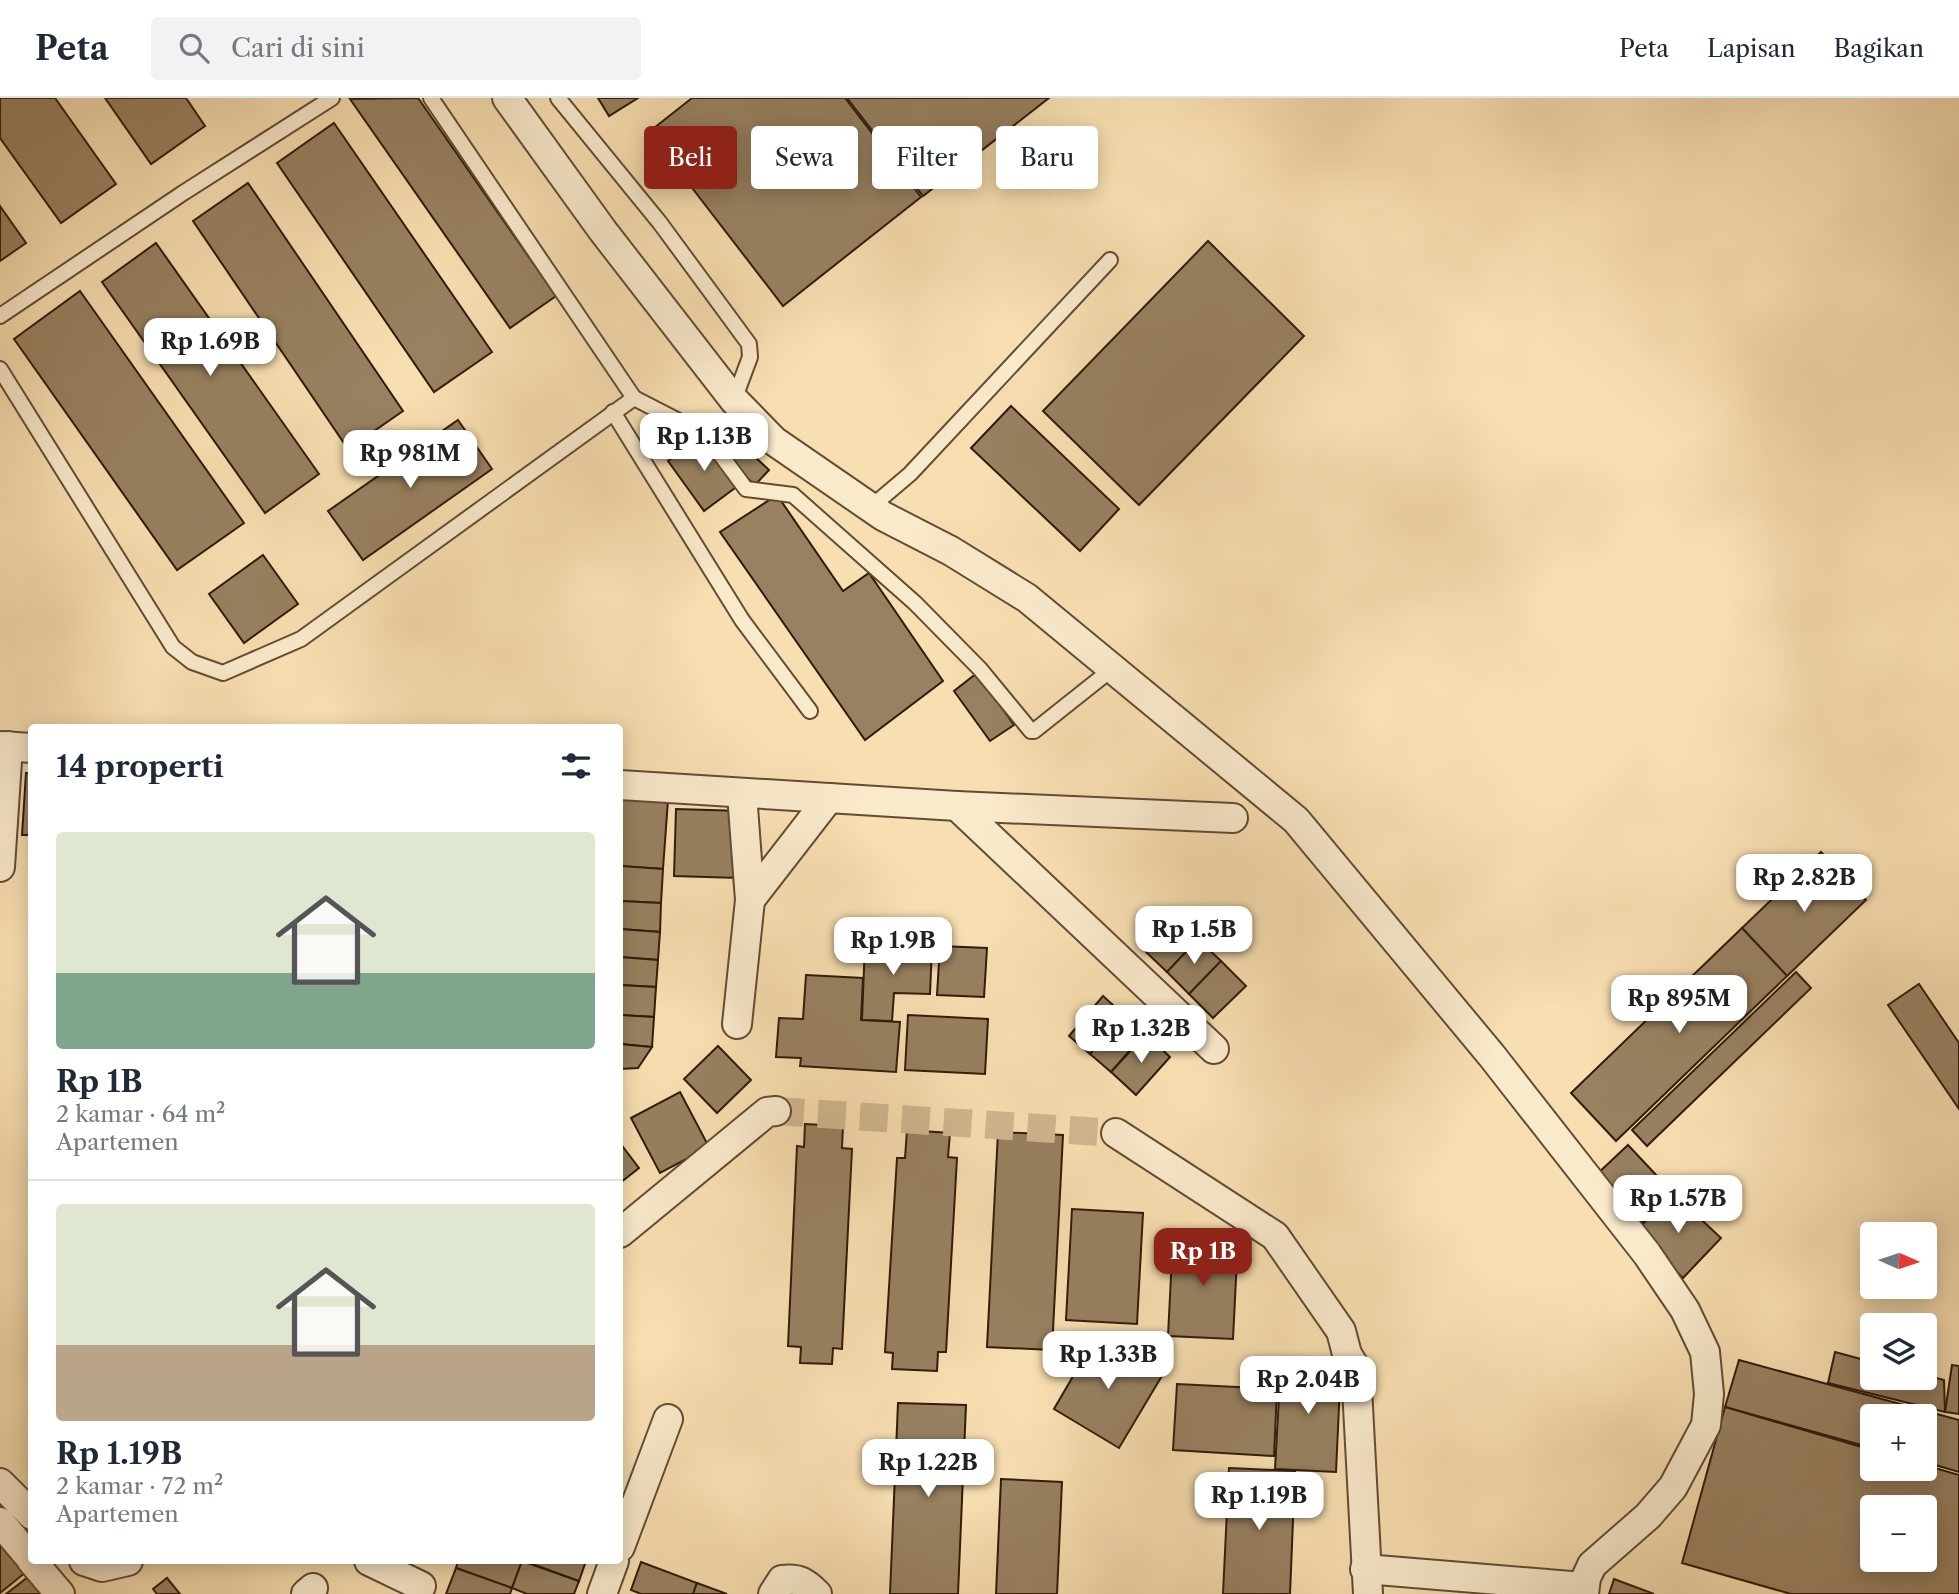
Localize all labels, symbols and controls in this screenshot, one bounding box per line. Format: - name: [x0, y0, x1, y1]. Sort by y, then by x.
- search box: [151, 17, 641, 80]
- text: Peta: [35, 28, 109, 69]
- icon: search: [175, 29, 213, 67]
- text: Cari di sini: [231, 32, 365, 64]
- text: Peta: [1619, 34, 1669, 63]
- text: Lapisan: [1707, 34, 1796, 63]
- text: Bagikan: [1834, 34, 1924, 63]
- chip: Beli: [644, 126, 737, 189]
- chip: Sewa: [751, 126, 858, 189]
- chip: Filter: [872, 126, 982, 189]
- chip: Baru: [996, 126, 1098, 189]
- pin: Rp 1.69B: [138, 318, 282, 378]
- text: Rp 1.69B: [160, 327, 260, 355]
- pin: Rp 1.13B: [632, 414, 776, 473]
- text: Rp 1.13B: [656, 422, 752, 450]
- pin: Rp 981M: [345, 430, 475, 490]
- text: Rp 981M: [359, 439, 461, 467]
- icon: filters: [557, 747, 595, 785]
- text: 14 properti: [56, 748, 224, 785]
- pin: Rp 2.82B: [1732, 854, 1876, 914]
- text: Rp 2.82B: [1752, 863, 1856, 891]
- icon: home: [263, 877, 389, 1003]
- pin: Rp 1.5B: [1129, 906, 1259, 966]
- text: Rp 1.5B: [1151, 915, 1237, 943]
- pin: Rp 1.9B: [828, 918, 958, 977]
- text: Rp 1.9B: [850, 926, 936, 954]
- pin: Rp 895M: [1614, 976, 1744, 1035]
- text: Rp 895M: [1627, 984, 1731, 1012]
- pin: Rp 1.32B: [1069, 1006, 1213, 1065]
- text: Rp 1.32B: [1091, 1014, 1191, 1042]
- text: Rp 1B: [56, 1063, 143, 1100]
- text: 2 kamar · 64 m²: [56, 1100, 226, 1128]
- text: Apartemen: [56, 1128, 179, 1156]
- pin: Rp 1.57B: [1606, 1176, 1750, 1235]
- text: Rp 1.57B: [1629, 1184, 1727, 1212]
- north arrow: [1860, 1222, 1937, 1298]
- map controls: [1860, 1222, 1937, 1572]
- pin: Rp 1B: [1154, 1228, 1252, 1288]
- text: Rp 1B: [1170, 1237, 1236, 1265]
- icon: home: [263, 1249, 389, 1375]
- button: layers: [1860, 1313, 1937, 1390]
- pin: Rp 1.33B: [1036, 1332, 1180, 1391]
- text: Rp 1.33B: [1059, 1340, 1157, 1368]
- pin: Rp 2.04B: [1236, 1356, 1380, 1416]
- text: Rp 2.04B: [1256, 1365, 1360, 1393]
- button: +: [1860, 1404, 1937, 1481]
- text: Rp 1.19B: [56, 1435, 182, 1472]
- pin: Rp 1.22B: [856, 1440, 1000, 1499]
- text: Rp 1.22B: [878, 1448, 978, 1476]
- text: 2 kamar · 72 m²: [56, 1472, 223, 1500]
- pin: Rp 1.19B: [1187, 1472, 1331, 1532]
- text: Rp 1.19B: [1211, 1481, 1307, 1509]
- button: −: [1860, 1495, 1937, 1572]
- text: Apartemen: [56, 1500, 179, 1528]

